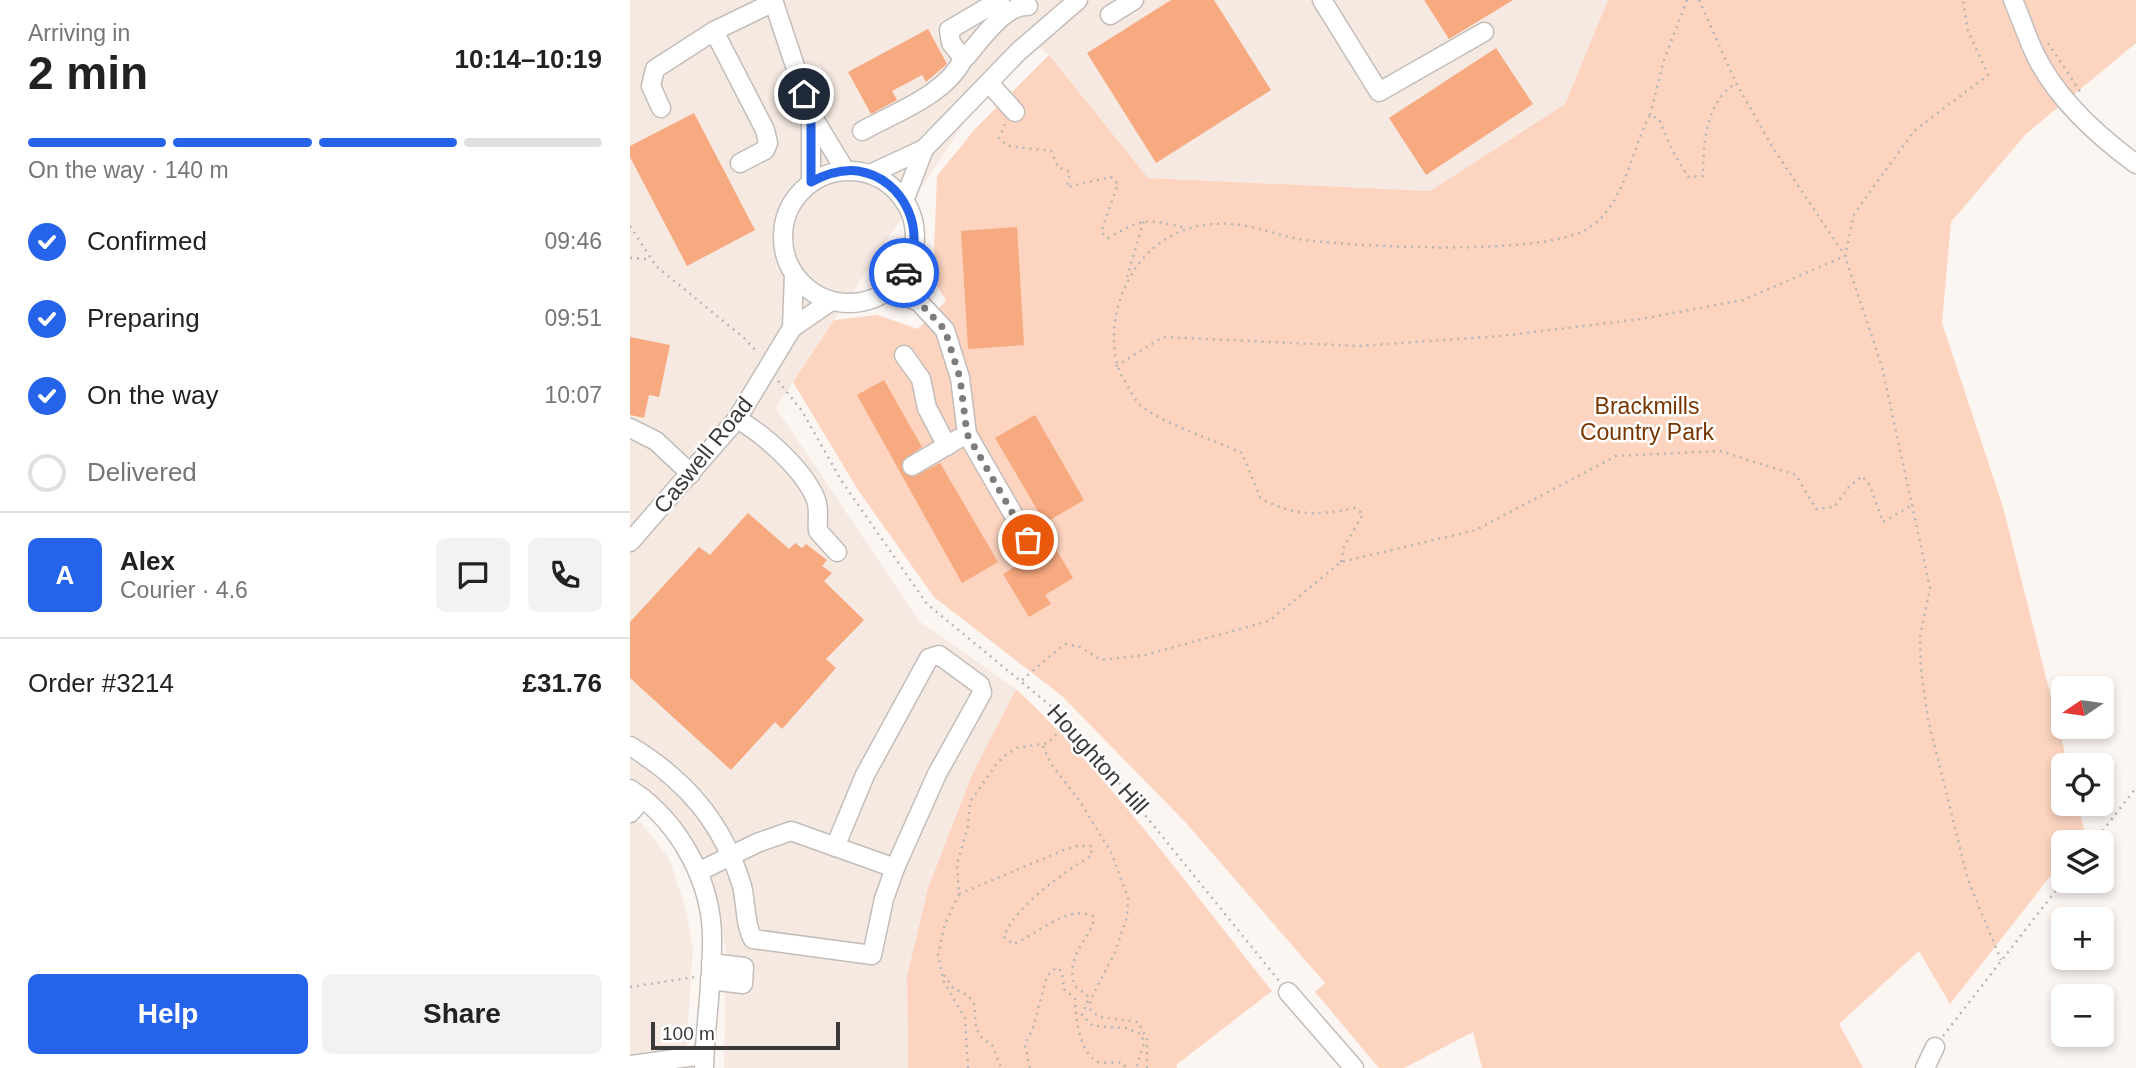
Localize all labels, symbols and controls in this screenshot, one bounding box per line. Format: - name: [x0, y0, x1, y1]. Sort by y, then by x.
- text: Arriving in: [28, 20, 130, 46]
- text: 10:14–10:19: [455, 44, 602, 74]
- text: 2 min: [28, 47, 148, 99]
- pin: [774, 64, 834, 124]
- icon: home: [785, 75, 823, 113]
- text: On the way · 140 m: [28, 157, 229, 183]
- icon: check: [28, 223, 66, 261]
- text: Confirmed: [87, 226, 207, 256]
- text: 09:46: [544, 228, 602, 254]
- courier: [869, 238, 939, 308]
- icon: car: [885, 254, 923, 292]
- icon: check: [28, 300, 66, 338]
- text: Preparing: [87, 303, 200, 333]
- text: 09:51: [544, 305, 602, 331]
- icon: check: [28, 377, 66, 415]
- text: On the way: [87, 380, 219, 410]
- text: 10:07: [544, 382, 602, 408]
- street label: Caswell Road: [648, 392, 758, 518]
- park label: Brackmills Country Park: [1580, 393, 1715, 445]
- text: Delivered: [87, 457, 197, 487]
- pin: [998, 510, 1058, 570]
- icon: bag: [1009, 521, 1047, 559]
- button: chat: [436, 538, 510, 612]
- button: phone: [528, 538, 602, 612]
- text: Alex: [120, 546, 175, 576]
- text: A: [56, 560, 74, 590]
- text: Courier · 4.6: [120, 577, 248, 603]
- text: Order #3214: [28, 668, 174, 698]
- text: £31.76: [522, 668, 602, 698]
- north arrow: [2051, 676, 2114, 738]
- map controls: [2051, 676, 2114, 1047]
- street label: Houghton Hill: [1042, 699, 1154, 819]
- button: locate: [2051, 753, 2114, 816]
- button: layers: [2051, 830, 2114, 893]
- button: +: [2051, 907, 2114, 970]
- button: Help: [28, 974, 308, 1054]
- button: Share: [322, 974, 602, 1054]
- button: −: [2051, 984, 2114, 1047]
- scale bar: [651, 1019, 840, 1051]
- text: 100 m: [662, 1023, 715, 1044]

